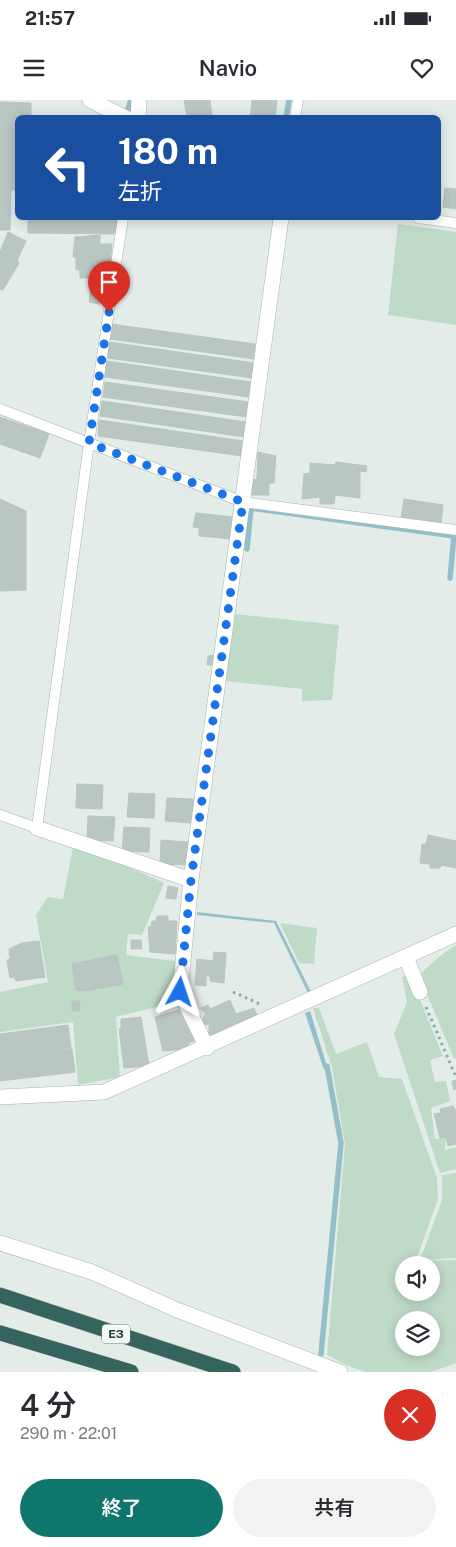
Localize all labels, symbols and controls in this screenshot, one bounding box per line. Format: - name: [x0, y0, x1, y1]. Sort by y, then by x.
- text: 21:57: [25, 7, 75, 29]
- icon: menu: [20, 54, 48, 82]
- icon: heart: [408, 54, 436, 82]
- text: Navio: [199, 55, 257, 81]
- text: 180 m: [118, 131, 218, 172]
- icon: left: [35, 135, 100, 200]
- text: 左折: [118, 178, 162, 204]
- pin: [88, 261, 130, 312]
- icon: arrive: [95, 268, 123, 296]
- position arrow: [153, 965, 205, 1017]
- map controls: [395, 1256, 440, 1356]
- button: sound: [395, 1256, 440, 1301]
- button: layers: [395, 1311, 440, 1356]
- road number: E3: [102, 1324, 130, 1344]
- text: 4 分: [20, 1387, 76, 1423]
- button: close: [384, 1389, 436, 1441]
- text: 290 m · 22:01: [20, 1424, 117, 1443]
- button: 終了: [20, 1479, 223, 1537]
- button: 共有: [233, 1479, 436, 1537]

